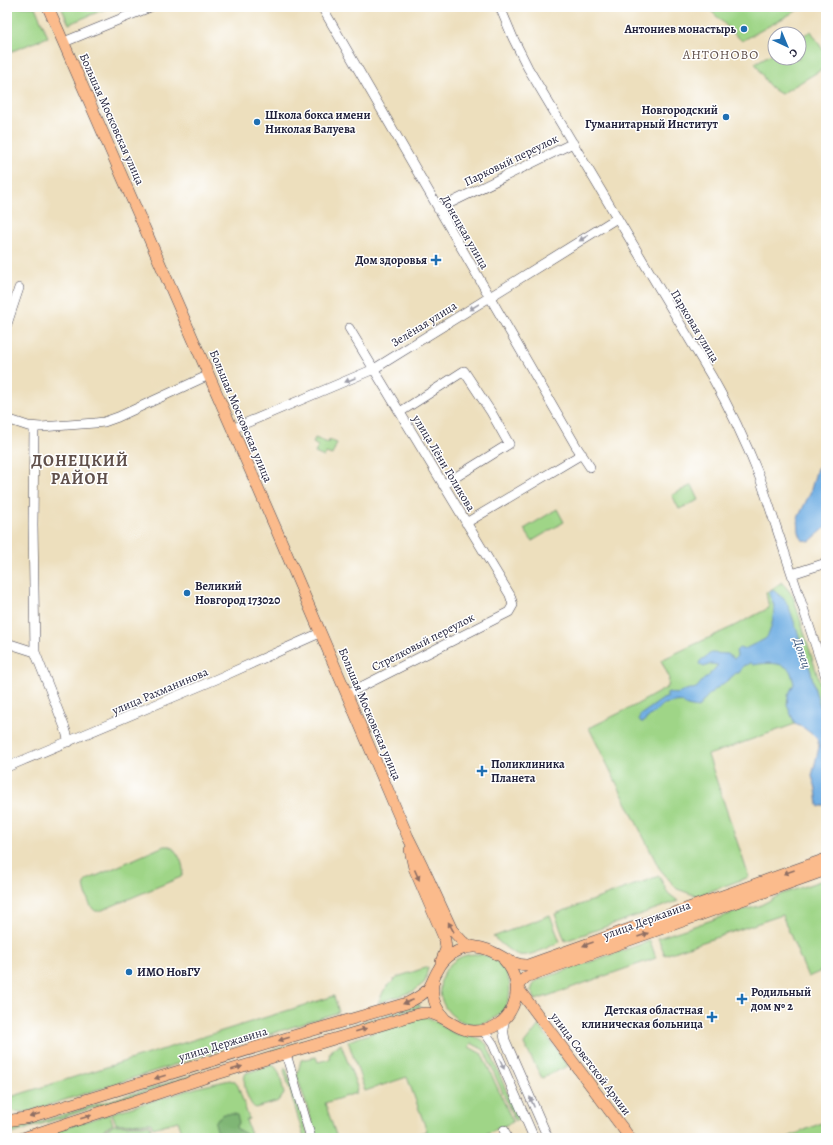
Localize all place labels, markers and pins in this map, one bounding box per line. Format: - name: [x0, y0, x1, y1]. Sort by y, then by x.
- place label: Антониев монастырь: [623, 21, 737, 37]
- marker: Антониев монастырь: [739, 24, 749, 34]
- place label: Новгородский Гуманитарный Институт: [585, 102, 719, 132]
- place label: Школа бокса имени Николая Валуева: [265, 107, 371, 137]
- marker: Новгородский Гуманитарный Институт: [721, 112, 731, 122]
- marker: Школа бокса имени Николая Валуева: [252, 117, 262, 127]
- place label: Дом здоровья: [355, 252, 427, 268]
- marker: Дом здоровья: [430, 254, 442, 266]
- place label: Великий Новгород 173020: [195, 578, 280, 608]
- marker: Великий Новгород 173020: [182, 588, 192, 598]
- place label: Поликлиника Планета: [491, 756, 565, 786]
- marker: Поликлиника Планета: [476, 765, 488, 777]
- place label: ИМО НовГУ: [137, 964, 201, 980]
- marker: ИМО НовГУ: [124, 967, 134, 977]
- place label: Родильный дом № 2: [750, 984, 811, 1014]
- marker: Родильный дом № 2: [736, 993, 748, 1005]
- place label: Детская областная клиническая больница: [581, 1002, 703, 1032]
- marker: Детская областная клиническая больница: [706, 1011, 718, 1023]

